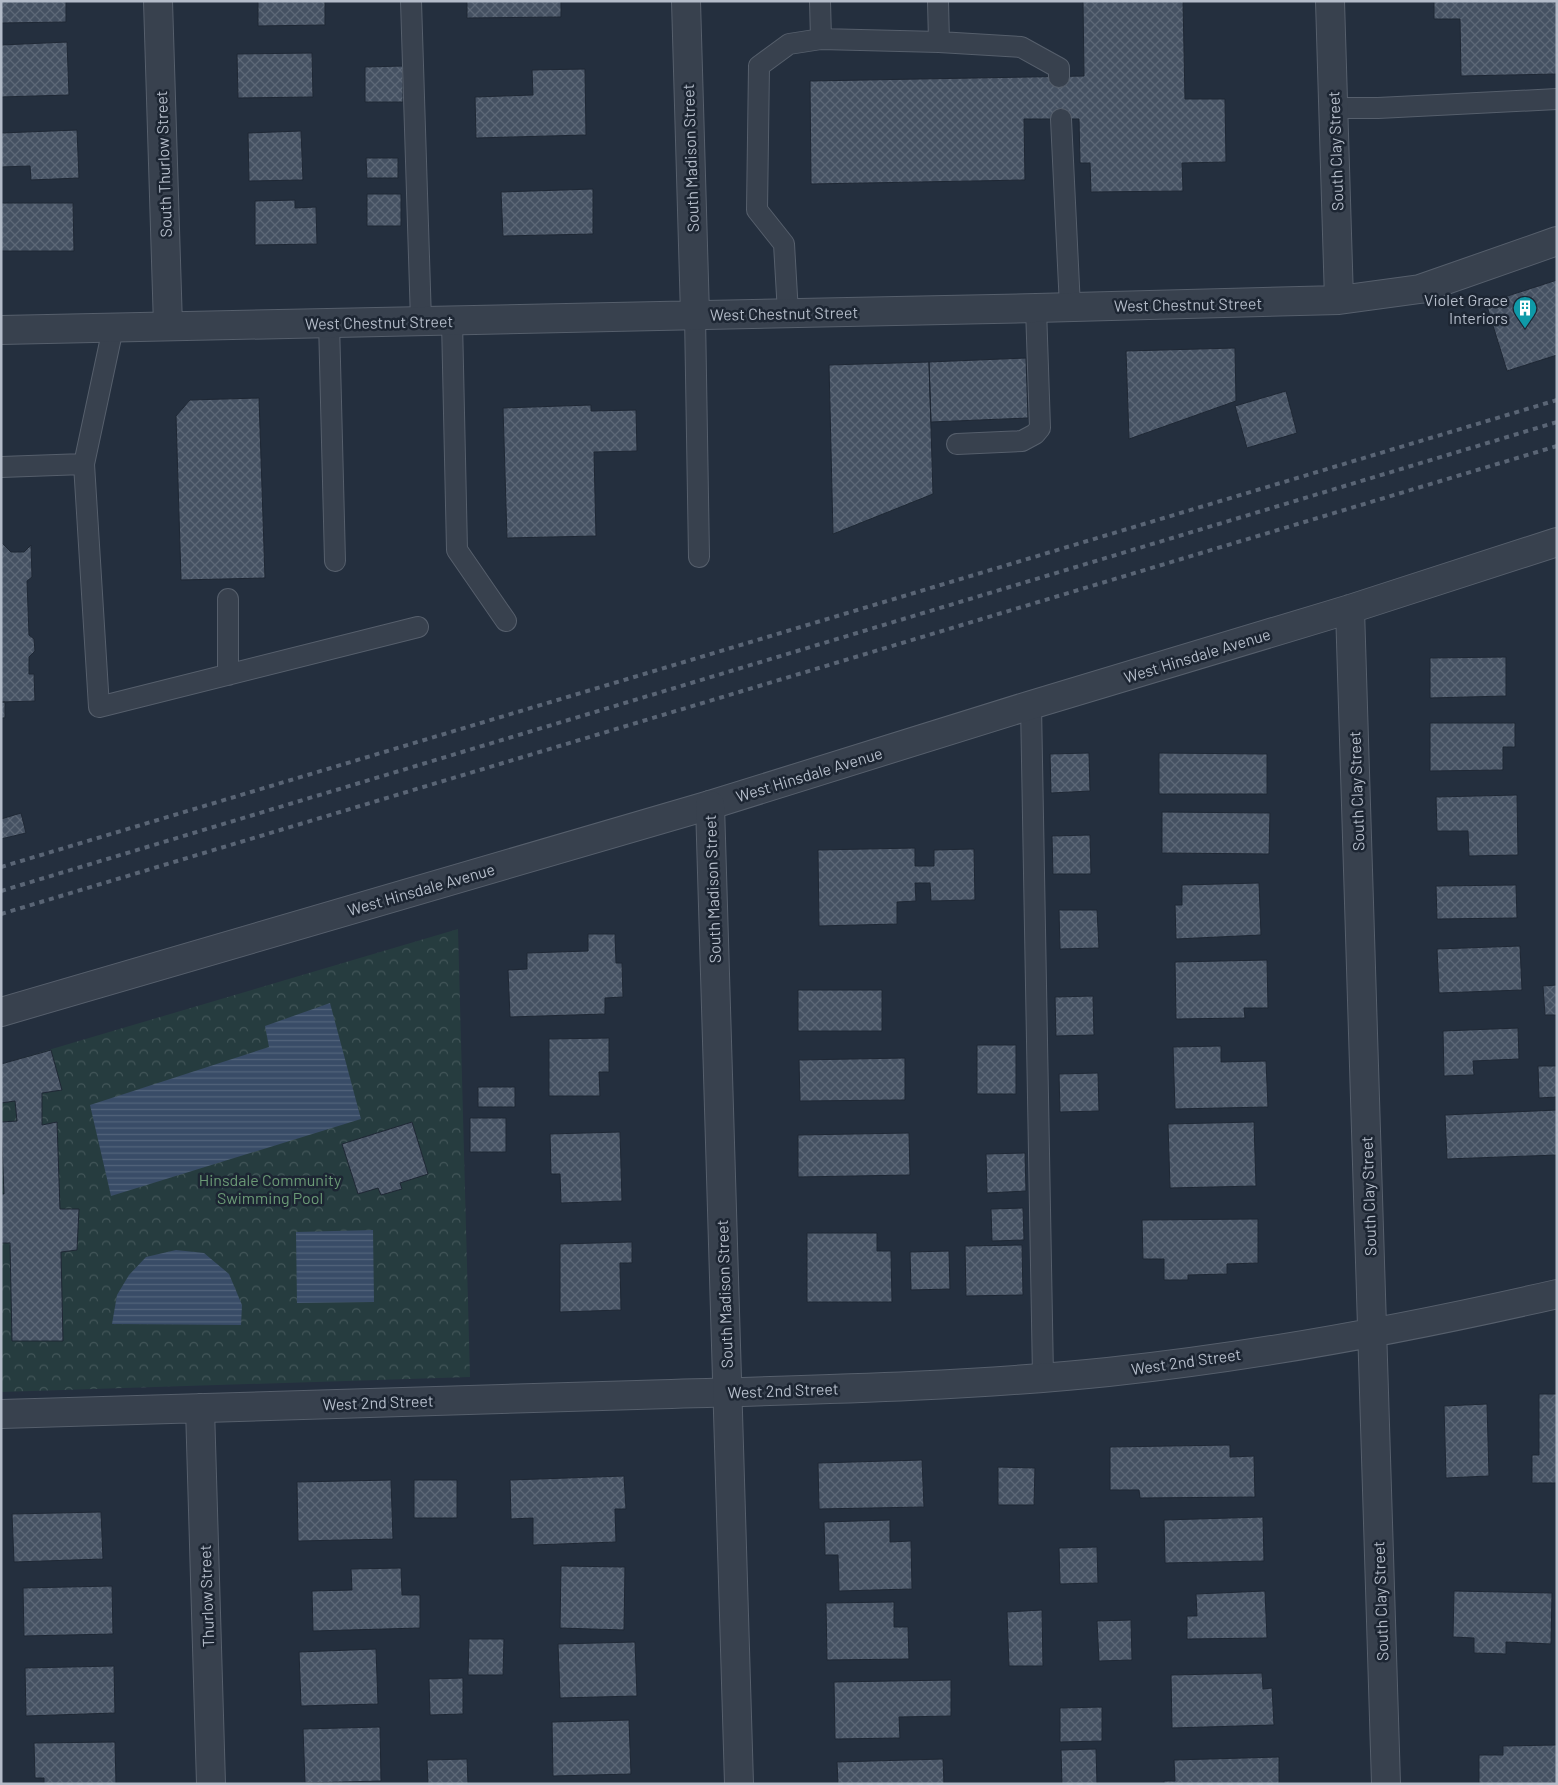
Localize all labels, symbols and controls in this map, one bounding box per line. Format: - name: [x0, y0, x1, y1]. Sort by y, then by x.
- street label: South Madison Street: [678, 83, 702, 233]
- street label: South Thurlow Street: [151, 90, 175, 238]
- street label: South Clay Street: [1323, 91, 1347, 211]
- place label: Violet Grace Interiors: [1424, 290, 1508, 327]
- street label: West Chestnut Street: [1114, 293, 1262, 315]
- building icon: Violet Grace Interiors: [1512, 295, 1538, 329]
- street label: West Chestnut Street: [710, 302, 858, 324]
- street label: West Chestnut Street: [305, 311, 453, 333]
- street label: West Hinsdale Avenue: [1121, 624, 1273, 686]
- street label: South Clay Street: [1344, 731, 1368, 851]
- street label: West Hinsdale Avenue: [733, 743, 885, 805]
- street label: South Madison Street: [700, 814, 724, 964]
- street label: West Hinsdale Avenue: [345, 859, 497, 919]
- street label: South Clay Street: [1356, 1136, 1380, 1256]
- park label: Hinsdale Community Swimming Pool: [199, 1170, 342, 1207]
- street label: South Madison Street: [712, 1219, 736, 1369]
- street label: West 2nd Street: [1130, 1344, 1242, 1378]
- street label: West 2nd Street: [727, 1379, 839, 1401]
- street label: West 2nd Street: [322, 1391, 434, 1413]
- street label: South Clay Street: [1368, 1541, 1392, 1661]
- street label: Thurlow Street: [195, 1544, 217, 1648]

